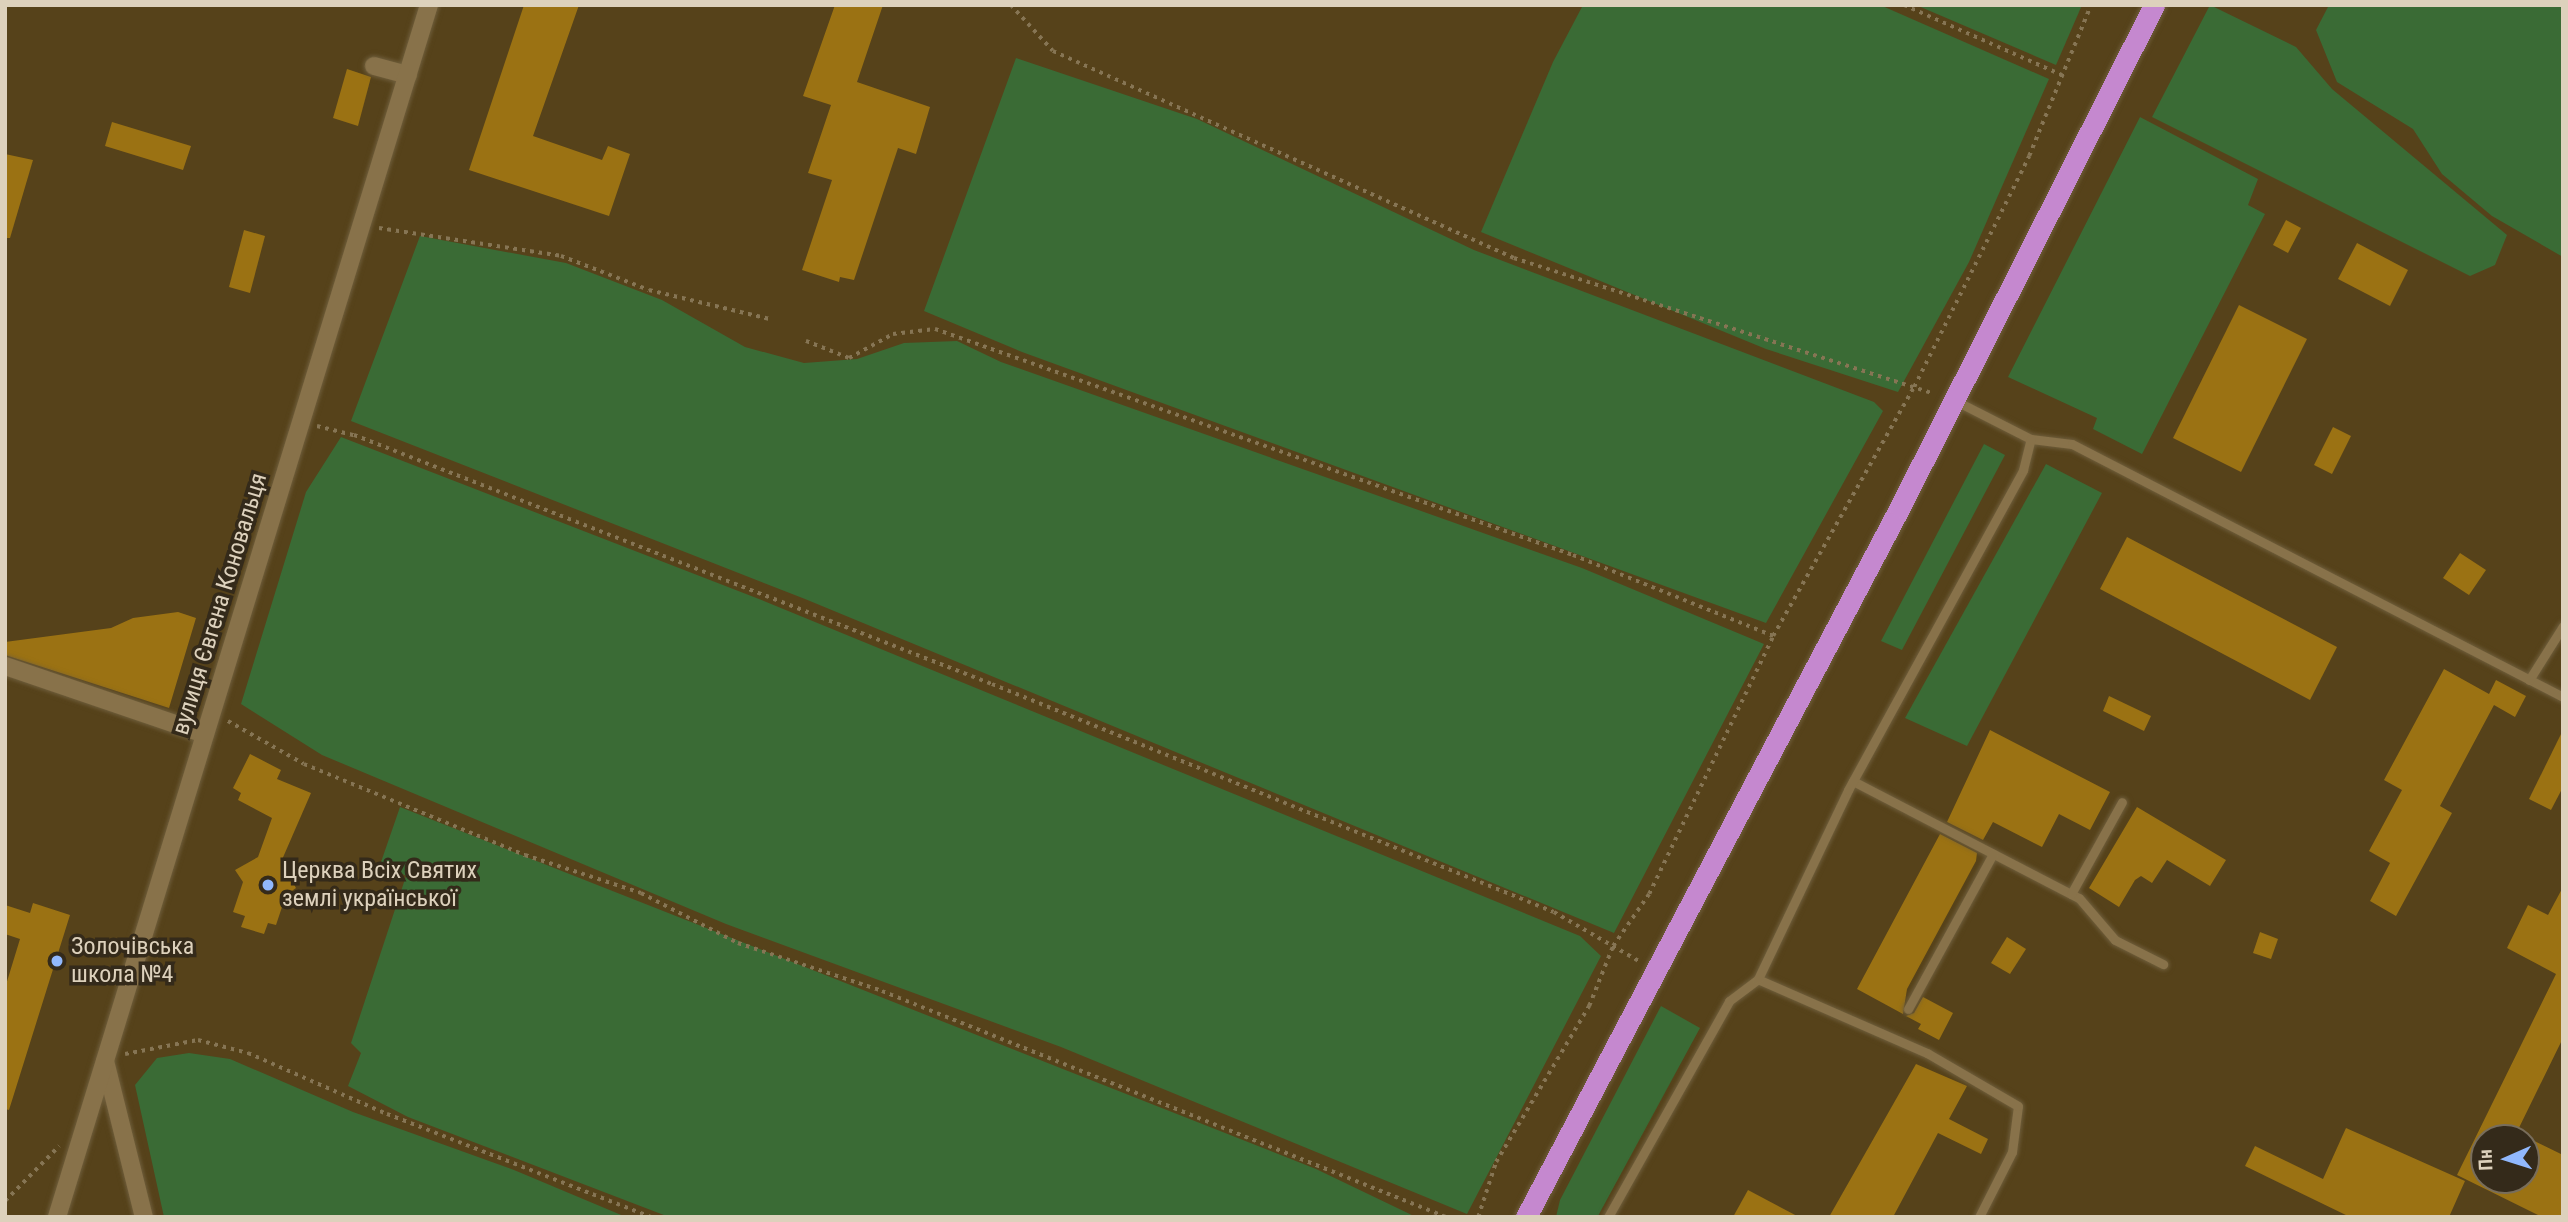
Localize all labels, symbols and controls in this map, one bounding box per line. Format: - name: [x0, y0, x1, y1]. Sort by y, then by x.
- street label: вулиця Євгена Коновальця: [166, 470, 274, 738]
- place label: Церква Всіх Святих землі української: [282, 857, 477, 913]
- marker: Церква Всіх Святих землі української: [260, 877, 276, 893]
- place label: Золочівська школа №4: [71, 933, 194, 989]
- marker: Золочівська школа №4: [49, 953, 65, 969]
- north arrow: [2470, 1124, 2540, 1194]
- text: Пн: [2473, 1149, 2498, 1171]

